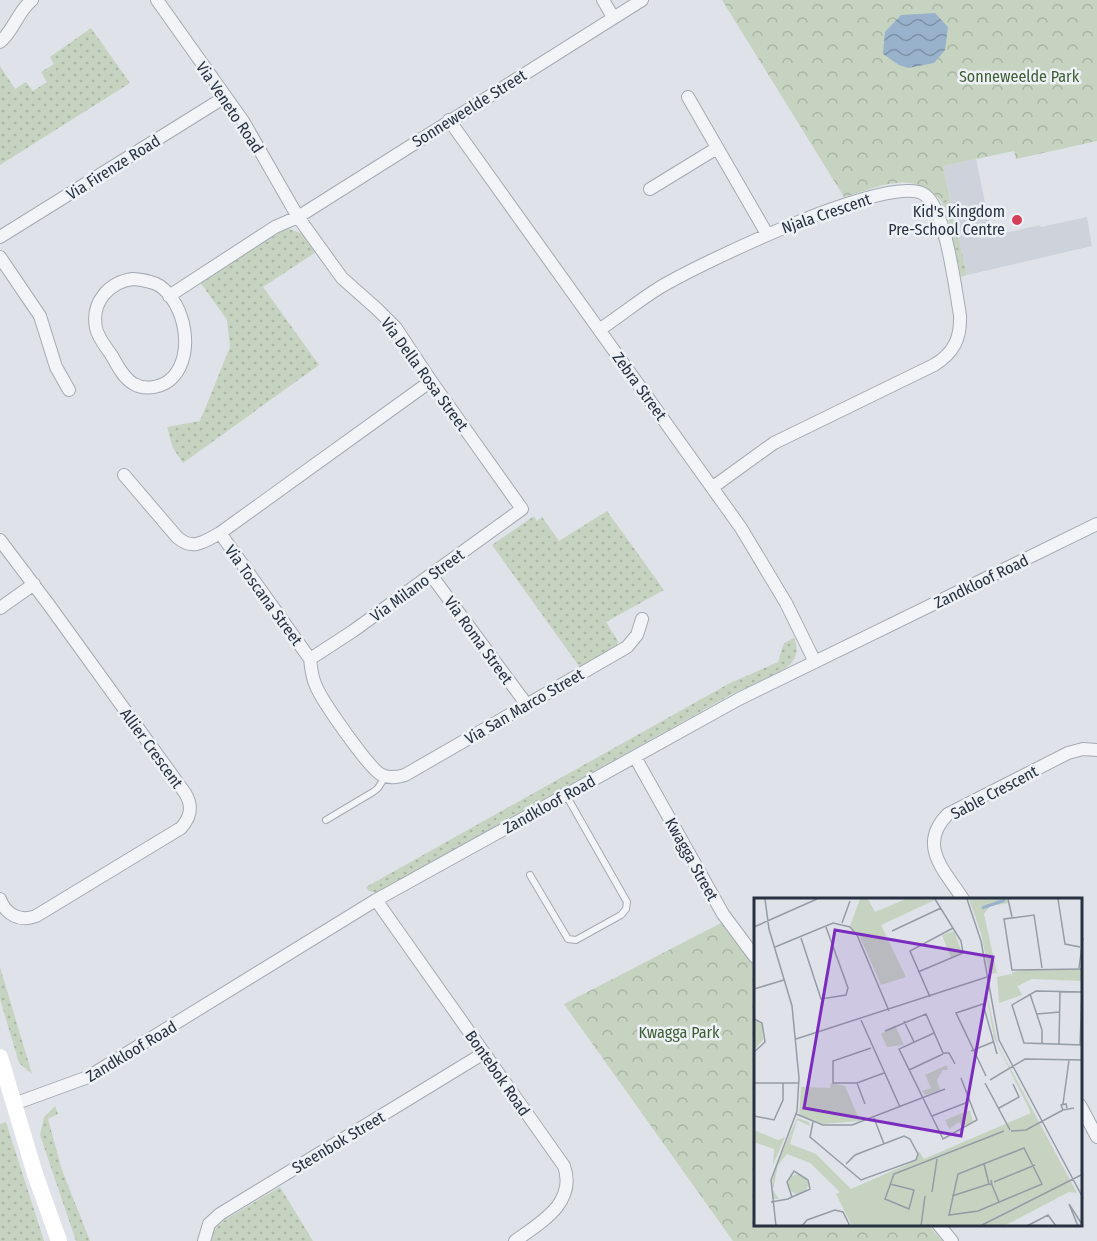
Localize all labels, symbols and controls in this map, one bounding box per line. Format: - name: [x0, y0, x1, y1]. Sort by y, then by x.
- street label: Via Veneto Road: [192, 58, 267, 157]
- street label: Sonneweelde Street: [409, 65, 531, 151]
- park label: Sonneweelde Park: [959, 67, 1080, 86]
- street label: Via Firenze Road: [63, 131, 164, 204]
- street label: Njala Crescent: [779, 189, 874, 238]
- place label: Kid's Kingdom Pre-School Centre: [888, 202, 1005, 239]
- marker: Kid's Kingdom Pre-School Centre: [1010, 213, 1024, 227]
- street label: Via Della Rosa Street: [377, 314, 473, 435]
- street label: Zebra Street: [608, 348, 671, 425]
- street label: Via Toscana Street: [221, 541, 307, 650]
- street label: Via Milano Street: [367, 545, 468, 626]
- street label: Zandkloof Road: [931, 550, 1031, 612]
- street label: Via Roma Street: [440, 593, 517, 689]
- street label: Via San Marco Street: [461, 664, 588, 748]
- street label: Allier Crescent: [116, 705, 187, 793]
- street label: Sable Crescent: [947, 761, 1042, 823]
- street label: Zandkloof Road: [500, 771, 599, 838]
- street label: Kwagga Street: [661, 814, 723, 905]
- inset map: [754, 898, 1082, 1226]
- street label: Zandkloof Road: [82, 1017, 180, 1086]
- park label: Kwagga Park: [638, 1023, 720, 1042]
- street label: Bontebok Road: [461, 1027, 534, 1120]
- street label: Steenbok Street: [289, 1107, 389, 1178]

